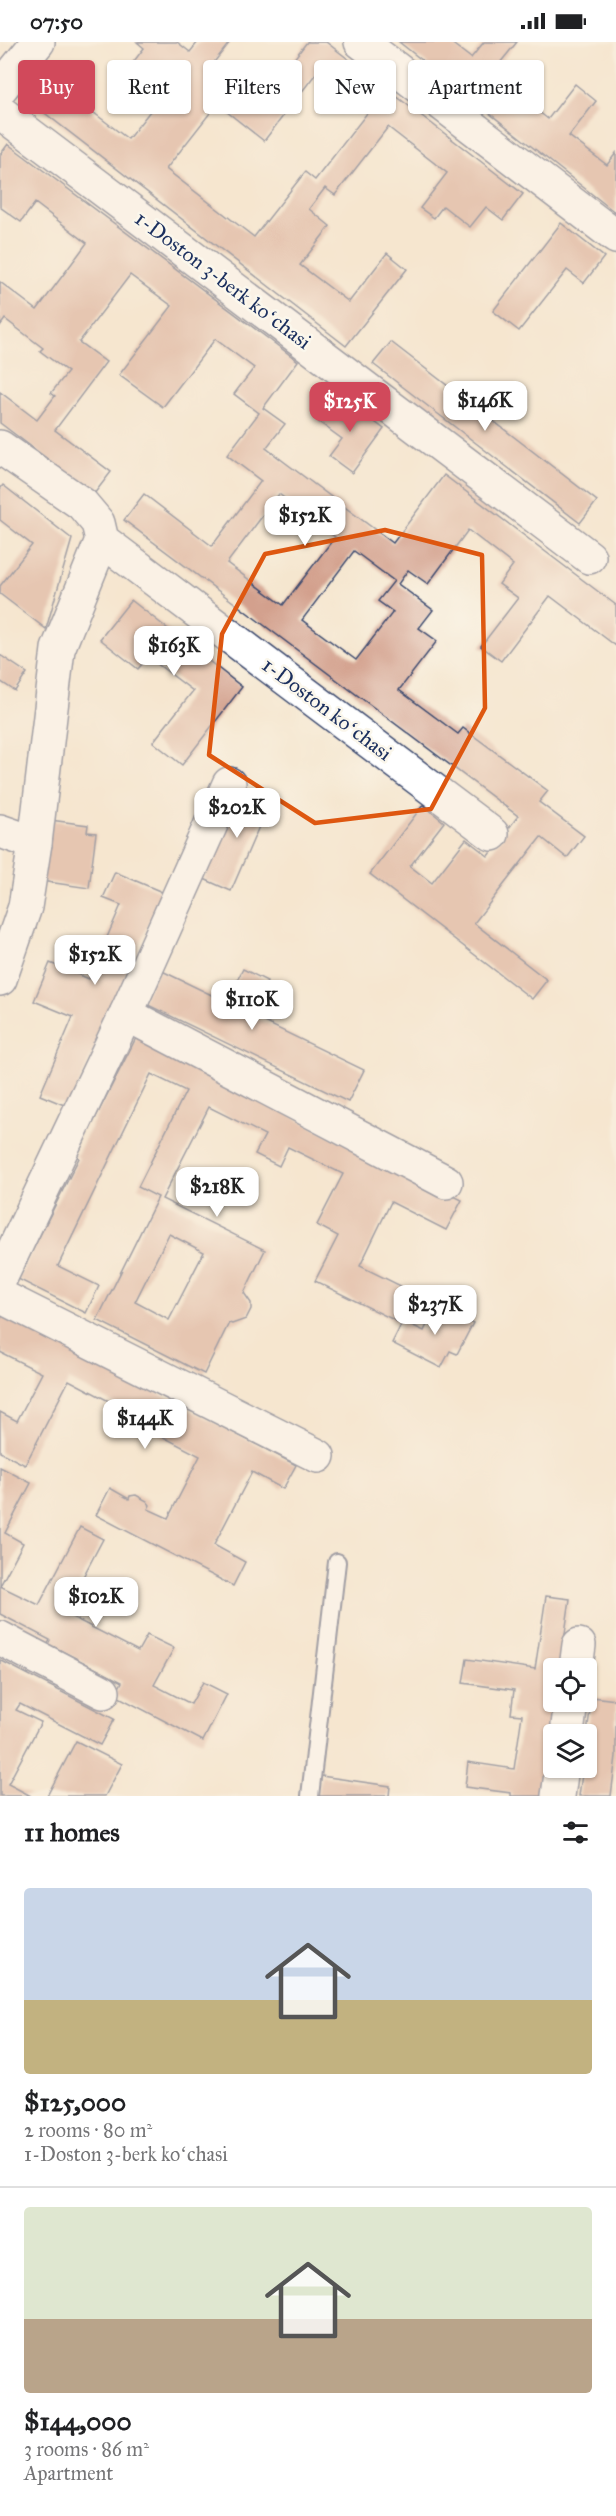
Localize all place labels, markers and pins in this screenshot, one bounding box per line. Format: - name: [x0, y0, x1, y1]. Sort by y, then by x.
- pin: $146K: [443, 381, 527, 432]
- pin: $125K: [308, 382, 392, 433]
- pin: $152K: [263, 496, 347, 547]
- pin: $163K: [132, 626, 216, 677]
- pin: $202K: [195, 788, 279, 839]
- pin: $152K: [53, 935, 137, 986]
- pin: $110K: [210, 980, 294, 1031]
- pin: $218K: [175, 1167, 259, 1218]
- pin: $237K: [393, 1285, 477, 1336]
- pin: $144K: [103, 1399, 187, 1450]
- pin: $102K: [54, 1577, 138, 1628]

